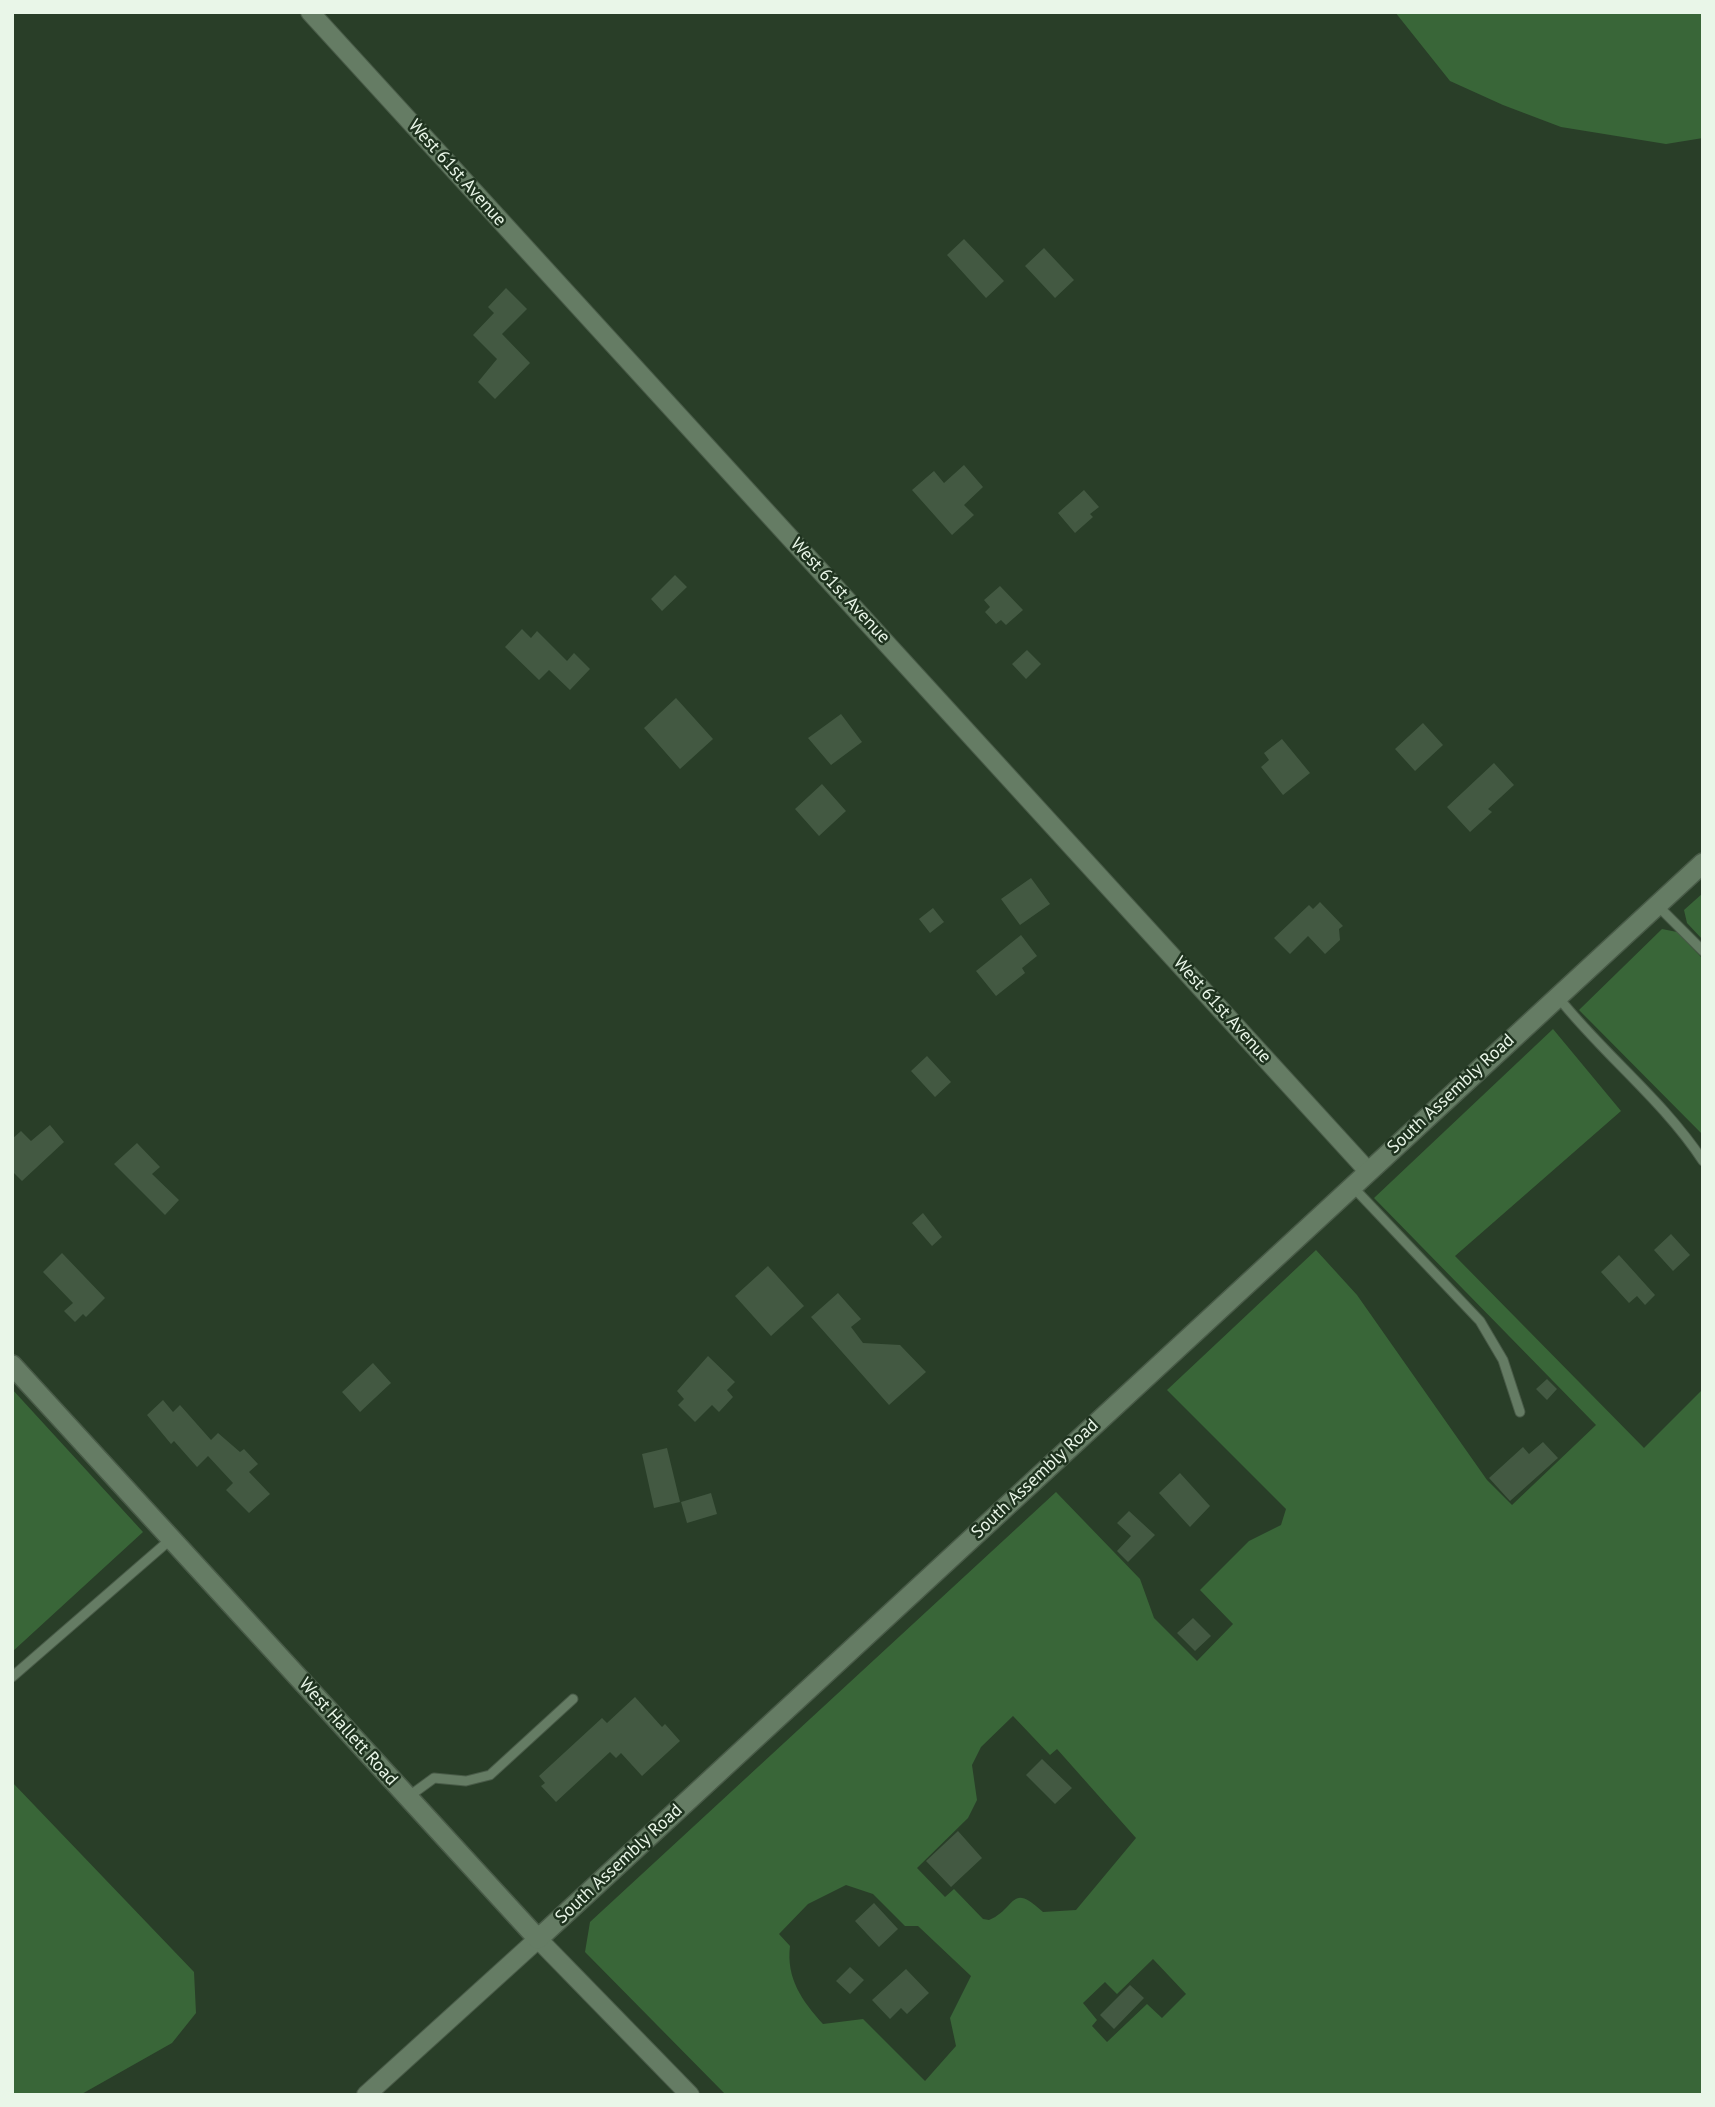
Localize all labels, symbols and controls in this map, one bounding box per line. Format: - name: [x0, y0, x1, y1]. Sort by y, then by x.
- street label: West 61st Avenue: [403, 115, 511, 231]
- street label: West 61st Avenue: [786, 534, 894, 648]
- street label: West 61st Avenue: [1168, 952, 1276, 1068]
- street label: South Assembly Road: [1383, 1030, 1519, 1158]
- street label: South Assembly Road: [967, 1415, 1103, 1543]
- street label: West Hallett Road: [294, 1674, 402, 1790]
- street label: South Assembly Road: [551, 1800, 687, 1928]

